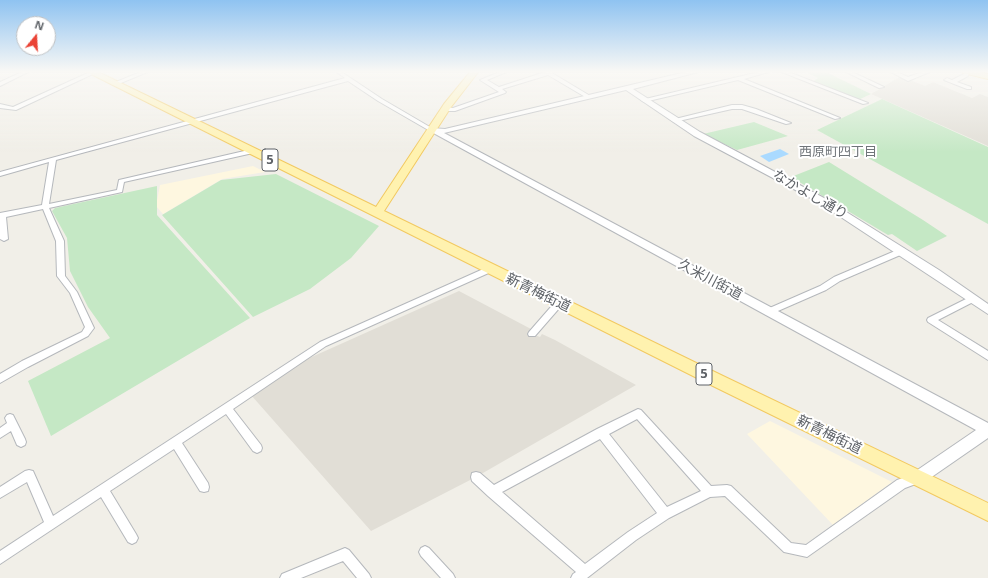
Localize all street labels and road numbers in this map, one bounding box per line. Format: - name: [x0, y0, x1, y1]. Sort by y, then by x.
- road number: 5: [262, 149, 278, 171]
- street label: なかよし通り: [769, 167, 851, 223]
- street label: 久米川街道: [675, 256, 745, 304]
- street label: 新青梅街道: [503, 270, 573, 316]
- road number: 5: [696, 363, 712, 385]
- street label: 新青梅街道: [794, 412, 864, 458]

